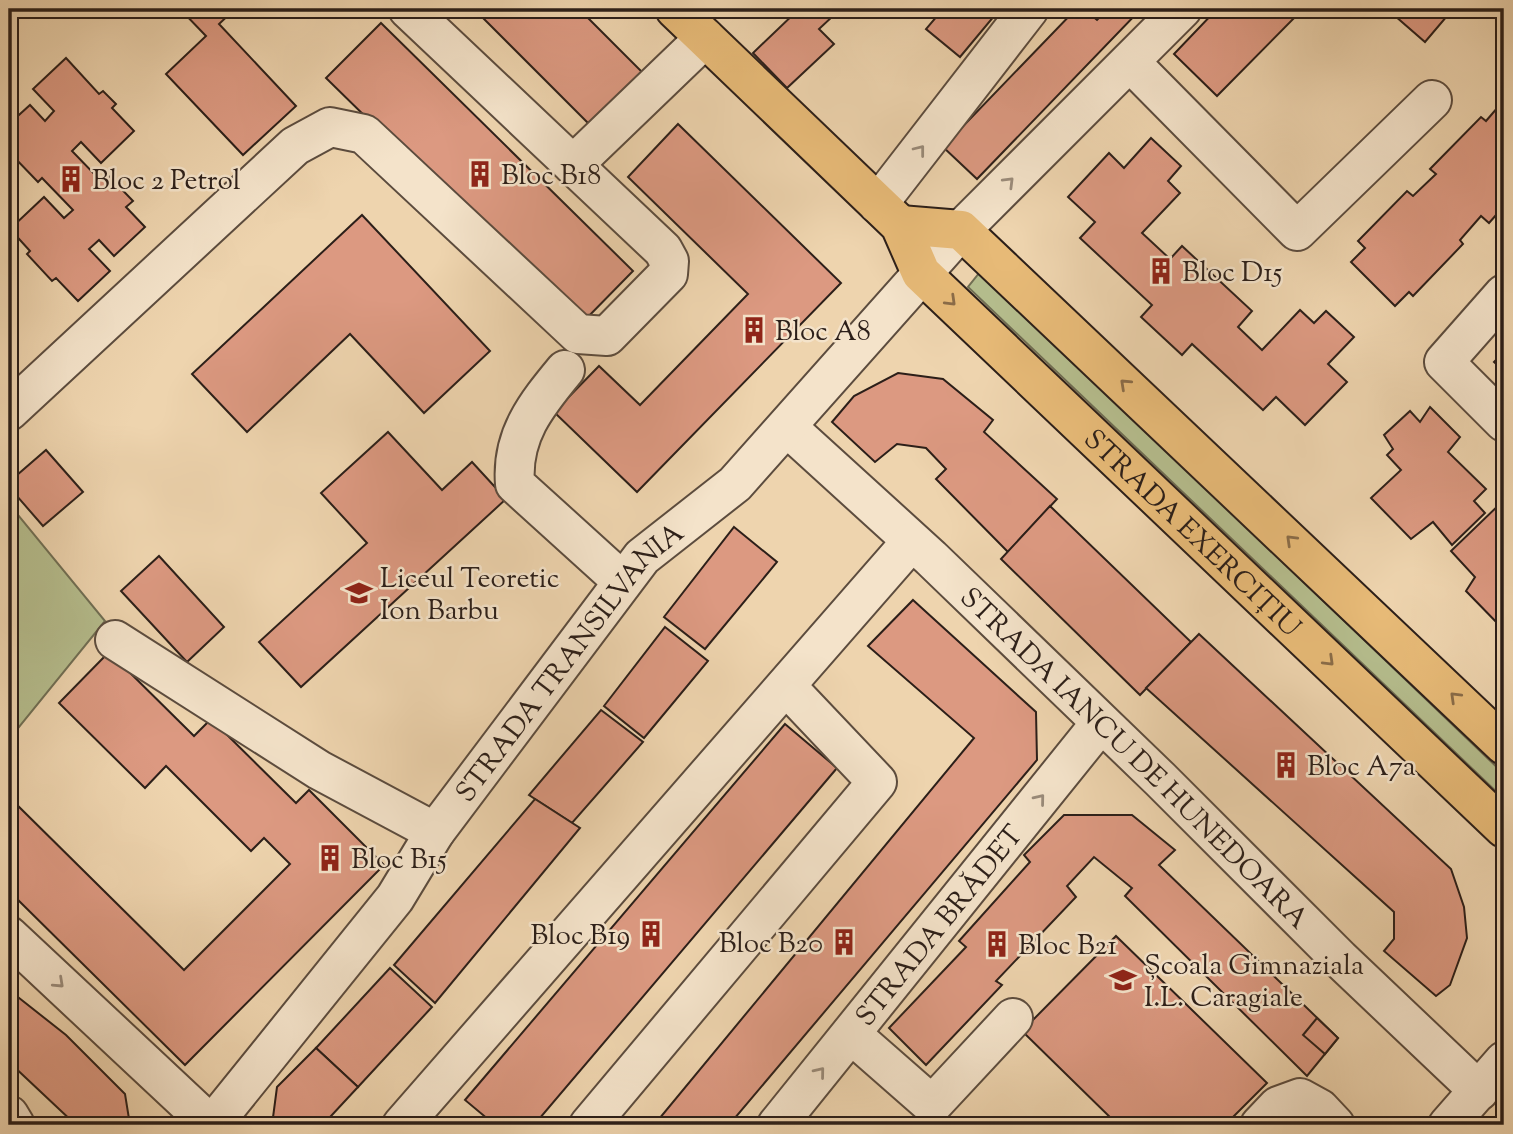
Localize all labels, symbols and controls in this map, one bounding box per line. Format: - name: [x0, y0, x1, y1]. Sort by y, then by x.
- one-way arrow: [911, 145, 924, 158]
- place label: Bloc B18: [501, 157, 601, 197]
- building icon: Bloc B18: [465, 159, 495, 189]
- place label: Bloc 2 Petrol: [92, 162, 241, 202]
- building icon: Bloc 2 Petrol: [56, 164, 86, 194]
- one-way arrow: [1001, 177, 1014, 190]
- place label: Bloc D15: [1182, 254, 1283, 294]
- building icon: Bloc D15: [1146, 256, 1176, 286]
- one-way arrow: [943, 293, 956, 305]
- place label: Bloc A8: [775, 313, 871, 353]
- building icon: Bloc A8: [739, 315, 769, 345]
- one-way arrow: [1120, 380, 1133, 392]
- street label: STRADA EXERCIȚIU: [1074, 421, 1309, 648]
- street label: STRADA TRANSILVANIA: [447, 514, 694, 812]
- one-way arrow: [1286, 536, 1299, 549]
- place label: Liceul Teoretic Ion Barbu: [380, 560, 559, 632]
- school or university icon: Liceul Teoretic Ion Barbu: [344, 578, 374, 608]
- street label: STRADA IANCU DE HUNEDOARA: [950, 579, 1317, 940]
- one-way arrow: [1320, 652, 1333, 665]
- one-way arrow: [1450, 693, 1463, 706]
- place label: Bloc A7a: [1307, 748, 1416, 788]
- building icon: Bloc A7a: [1271, 750, 1301, 780]
- one-way arrow: [1031, 795, 1044, 807]
- street label: STRADA BRĂDET: [847, 817, 1034, 1036]
- place label: Bloc B15: [351, 841, 447, 881]
- building icon: Bloc B15: [315, 843, 345, 873]
- place label: Bloc B19: [531, 917, 630, 957]
- building icon: Bloc B19: [636, 919, 666, 949]
- place label: Bloc B20: [719, 925, 823, 965]
- building icon: Bloc B20: [829, 927, 859, 957]
- place label: Bloc B21: [1018, 927, 1117, 967]
- building icon: Bloc B21: [982, 929, 1012, 959]
- place label: Școala Gimnaziala I.L. Caragiale: [1144, 947, 1364, 1019]
- school or university icon: Școala Gimnaziala I.L. Caragiale: [1108, 965, 1138, 995]
- one-way arrow: [51, 974, 64, 987]
- one-way arrow: [812, 1068, 824, 1081]

